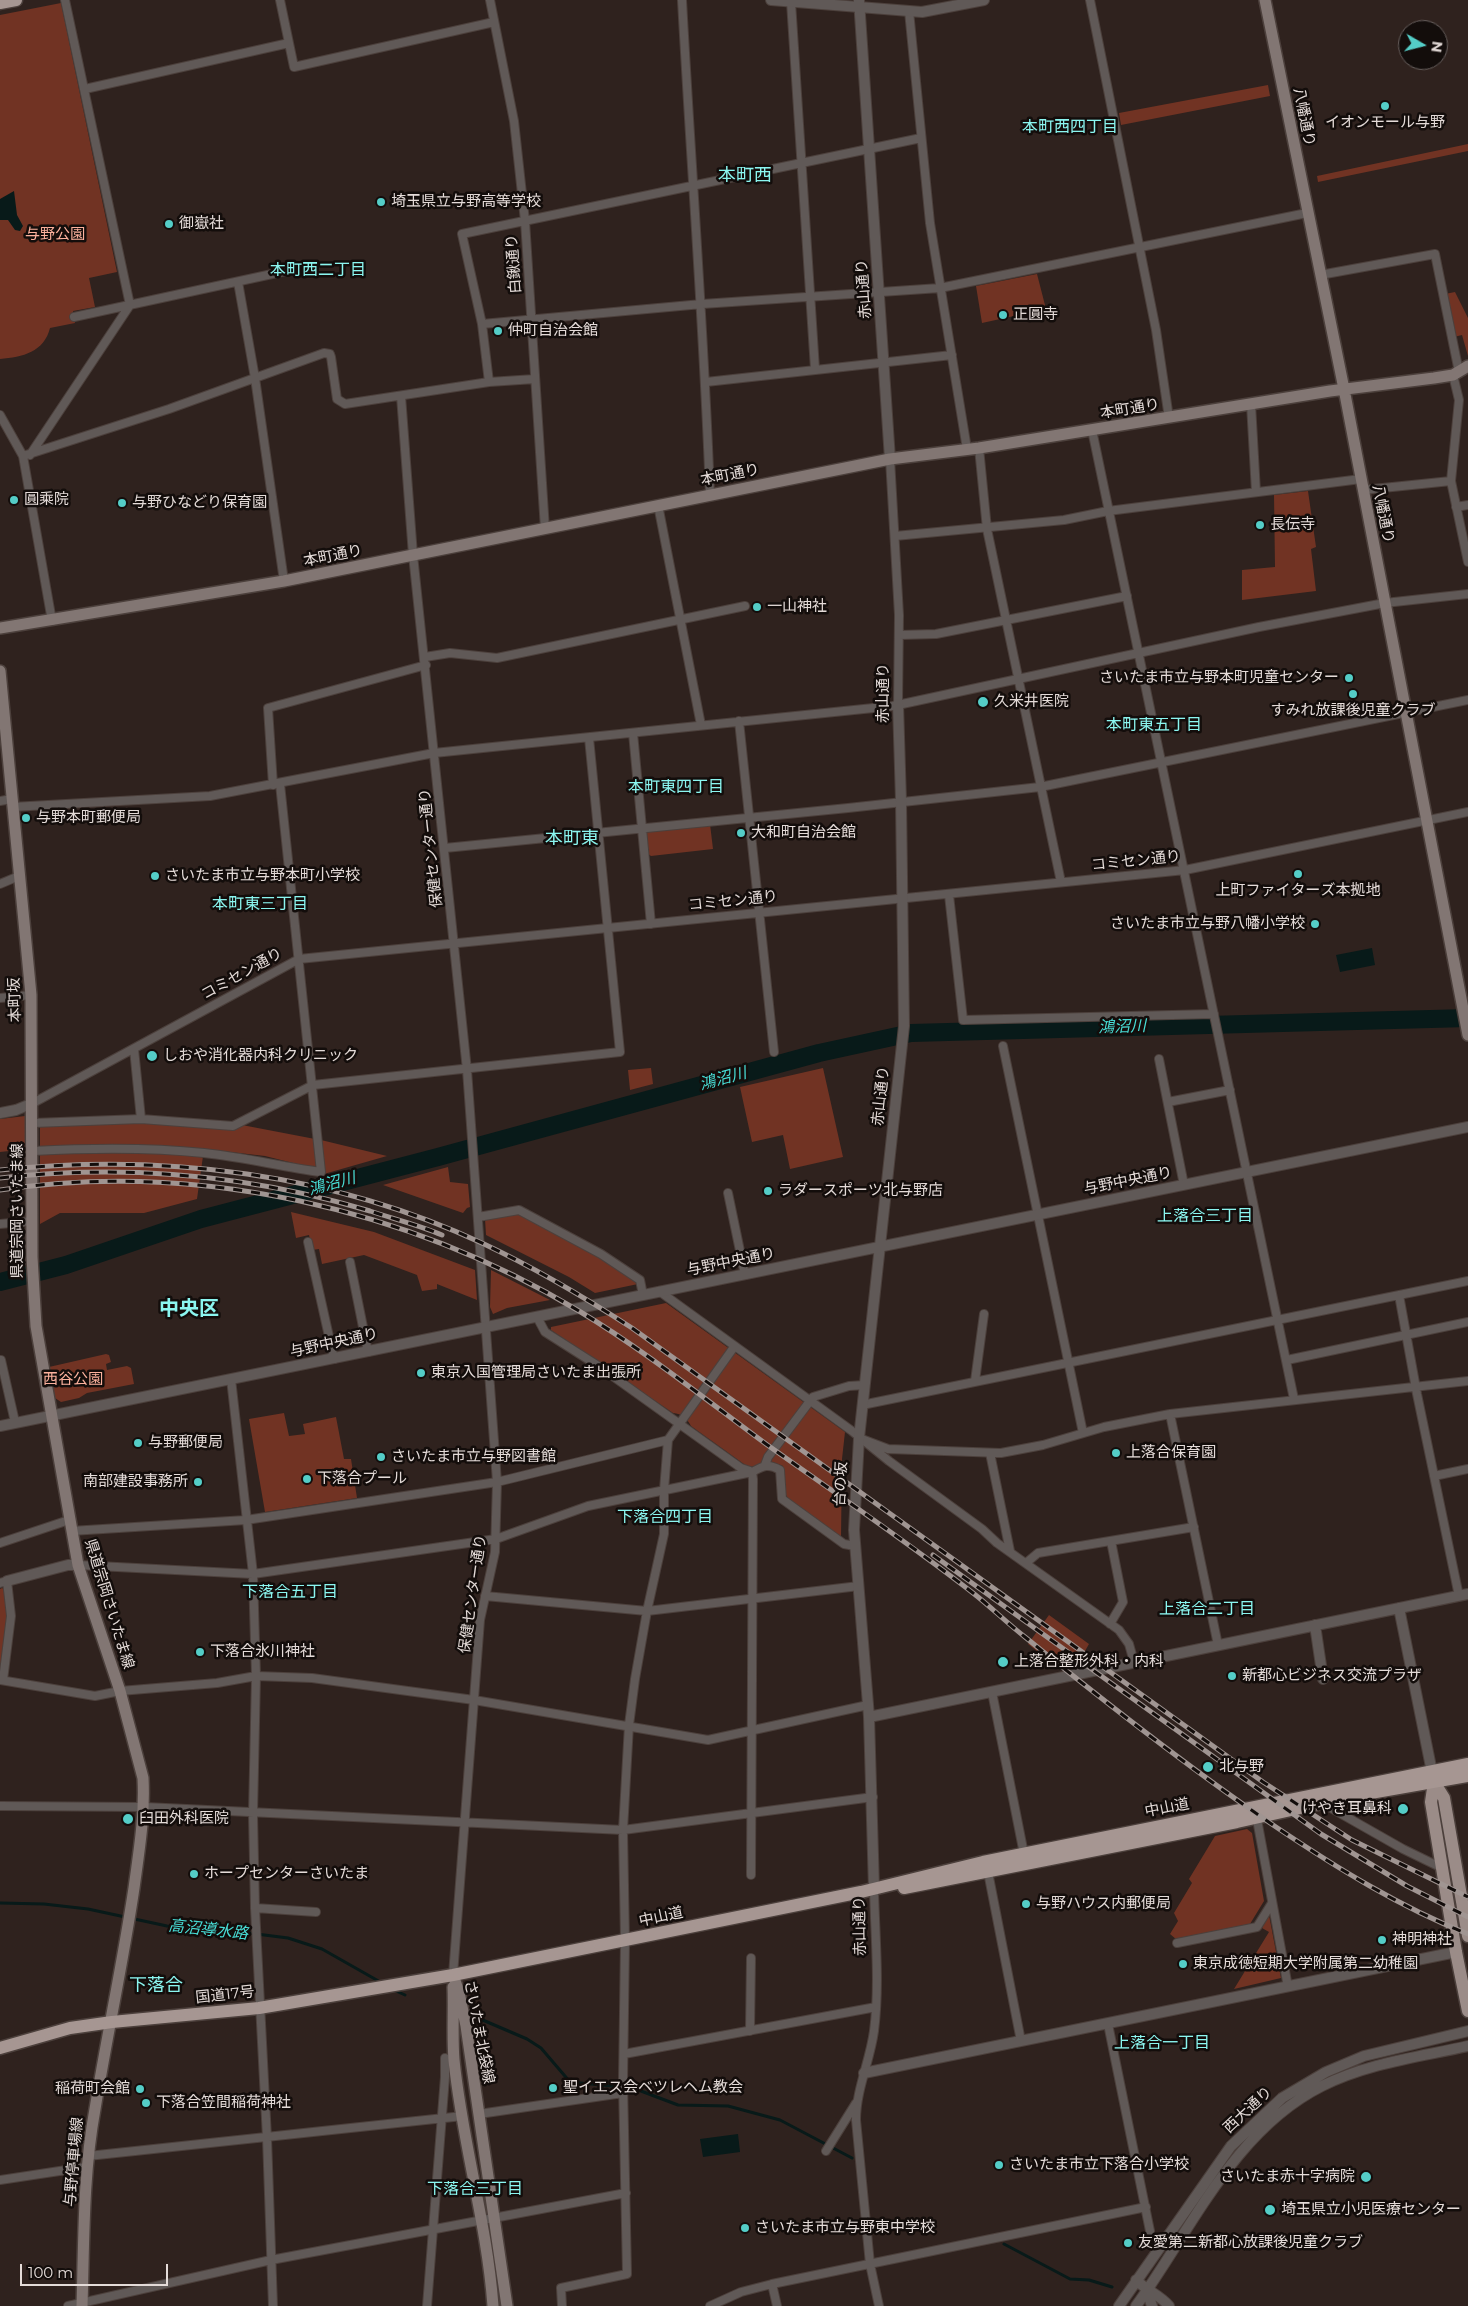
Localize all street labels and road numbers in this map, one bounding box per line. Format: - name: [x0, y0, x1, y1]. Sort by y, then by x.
- street label: 八幡通り: [1289, 86, 1319, 148]
- street label: 白鍬通り: [503, 233, 525, 295]
- street label: 赤山通り: [853, 258, 875, 320]
- street label: 本町通り: [1099, 395, 1161, 423]
- street label: 本町通り: [699, 460, 761, 490]
- street label: 八幡通り: [1368, 483, 1398, 545]
- street label: 本町通り: [302, 541, 364, 571]
- street label: 赤山通り: [875, 663, 893, 723]
- street label: 保健センター通り: [416, 787, 446, 909]
- street label: コミセン通り: [1090, 847, 1182, 875]
- street label: コミセン通り: [687, 887, 779, 915]
- street label: コミセン通り: [198, 944, 286, 1004]
- street label: 本町坂: [5, 977, 25, 1023]
- street label: 赤山通り: [869, 1065, 893, 1127]
- street label: 県道宗岡さいたま線: [9, 1144, 27, 1278]
- street label: 与野中央通り: [1082, 1164, 1174, 1198]
- street label: 与野中央通り: [685, 1245, 777, 1279]
- street label: 与野中央通り: [288, 1325, 380, 1361]
- street label: 台の坂: [831, 1461, 851, 1507]
- street label: 保健センター通り: [456, 1533, 490, 1655]
- street label: 県道宗岡さいたま線: [81, 1537, 137, 1671]
- street label: 中山道: [1143, 1795, 1191, 1821]
- street label: 赤山通り: [850, 1896, 870, 1956]
- street label: 中山道: [637, 1904, 685, 1930]
- street label: さいたま北袋線: [460, 1979, 498, 2085]
- street label: 国道17号: [195, 1983, 255, 2007]
- street label: 西大通り: [1220, 2083, 1276, 2137]
- street label: 与野停車場線: [61, 2116, 87, 2208]

